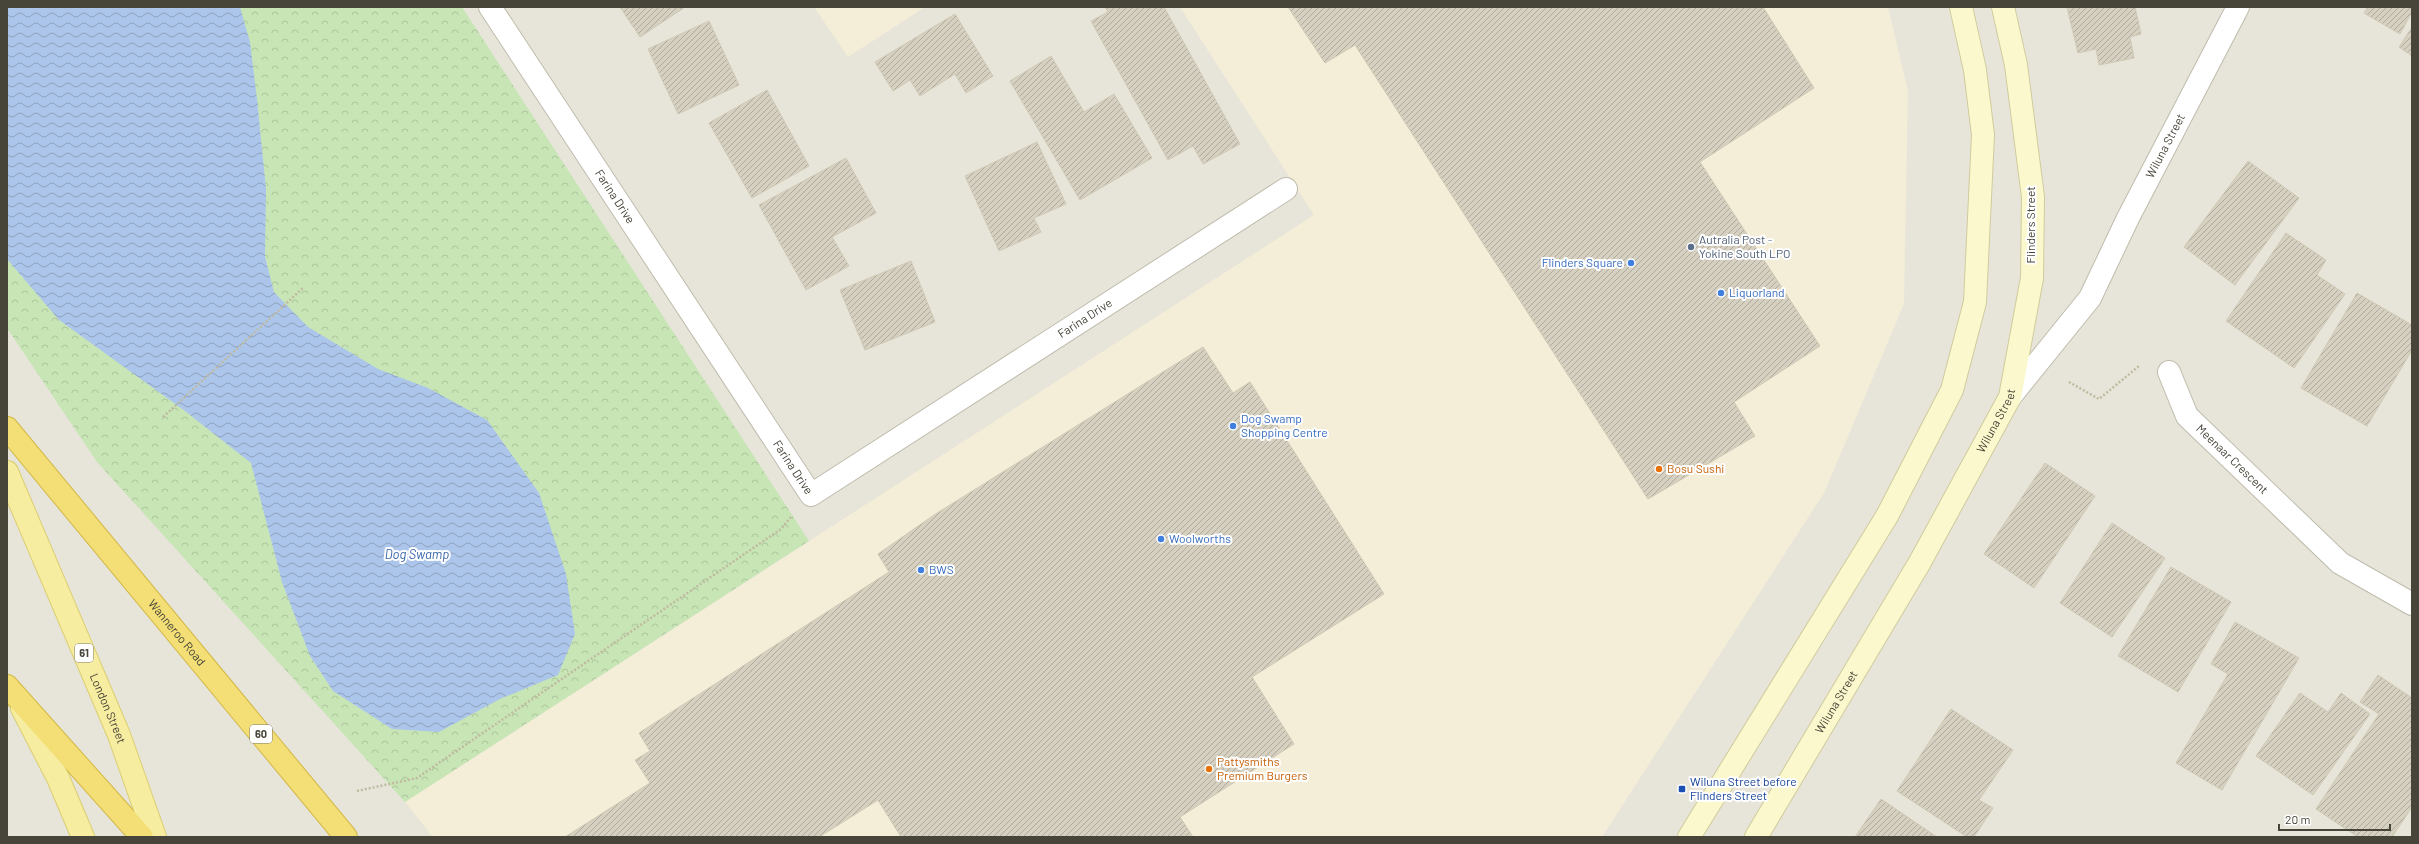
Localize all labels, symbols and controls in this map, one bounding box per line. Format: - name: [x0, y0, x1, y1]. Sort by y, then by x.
- street label: Wiluna Street: [2142, 111, 2187, 180]
- street label: Farina Drive: [593, 166, 638, 226]
- street label: Flinders Street: [2023, 186, 2037, 264]
- place label: Autralia Post - Yokine South LPO: [1699, 232, 1790, 260]
- marker: Autralia Post - Yokine South LPO: [1686, 242, 1696, 252]
- place label: Flinders Square: [1542, 255, 1623, 269]
- marker: Flinders Square: [1626, 258, 1636, 268]
- place label: Liquorland: [1729, 285, 1785, 299]
- marker: Liquorland: [1716, 288, 1726, 298]
- street label: Farina Drive: [1055, 295, 1114, 340]
- street label: Wiluna Street: [1973, 388, 2017, 455]
- place label: Dog Swamp Shopping Centre: [1241, 411, 1328, 439]
- marker: Dog Swamp Shopping Centre: [1228, 421, 1238, 431]
- street label: Meenaar Crescent: [2194, 421, 2272, 496]
- street label: Farina Drive: [771, 437, 816, 496]
- place label: Bosu Sushi: [1667, 461, 1724, 475]
- marker: Bosu Sushi: [1654, 464, 1664, 474]
- place label: Woolworths: [1169, 531, 1231, 545]
- marker: Woolworths: [1156, 534, 1166, 544]
- water label: Dog Swamp: [385, 546, 449, 562]
- place label: BWS: [929, 562, 954, 576]
- marker: BWS: [916, 565, 926, 575]
- street label: Wanneroo Road: [146, 596, 209, 668]
- road number: 61: [75, 644, 93, 662]
- street label: Wiluna Street: [1811, 668, 1860, 736]
- street label: London Street: [88, 671, 129, 745]
- road number: 60: [250, 725, 272, 743]
- place label: Pattysmiths Premium Burgers: [1217, 754, 1308, 782]
- marker: Pattysmiths Premium Burgers: [1204, 764, 1214, 774]
- place label: Wiluna Street before Flinders Street: [1690, 774, 1797, 802]
- marker: Wiluna Street before Flinders Street: [1677, 784, 1687, 794]
- scale bar: [2279, 806, 2390, 832]
- text: 20 m: [2285, 812, 2311, 826]

